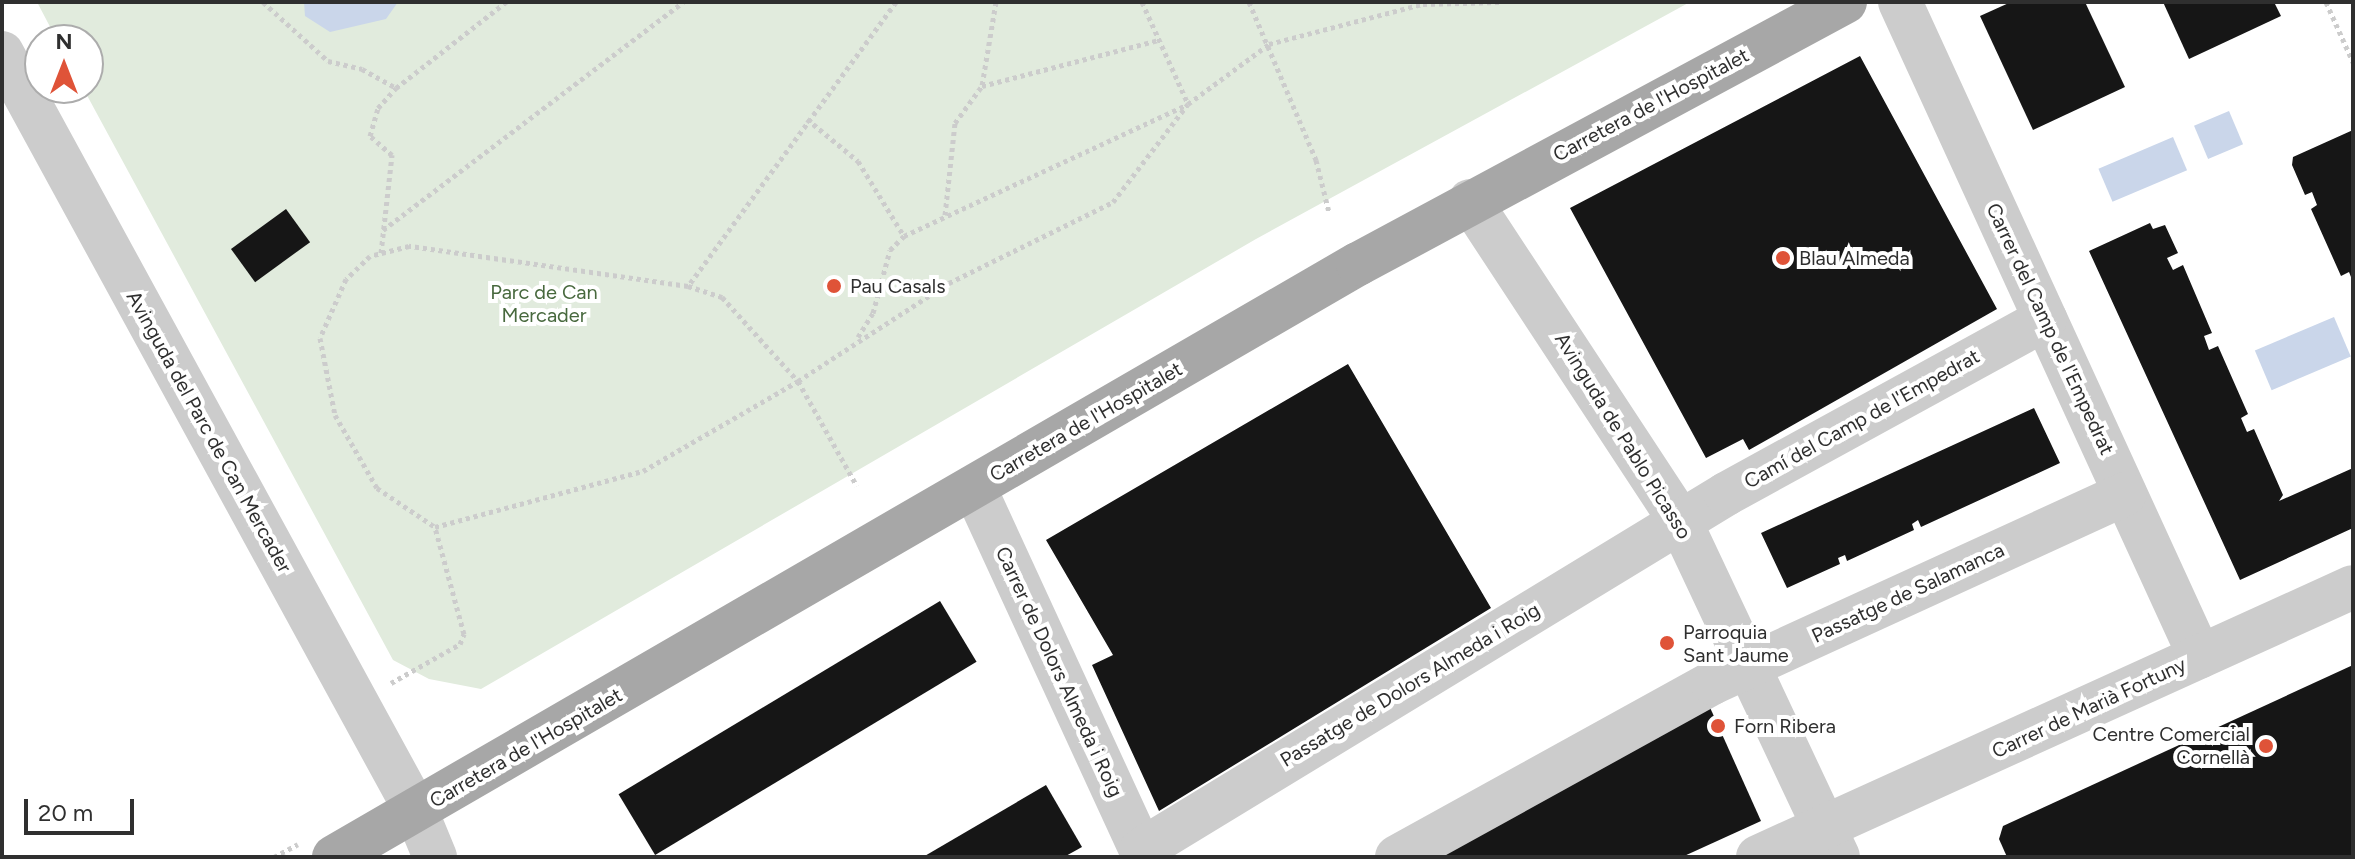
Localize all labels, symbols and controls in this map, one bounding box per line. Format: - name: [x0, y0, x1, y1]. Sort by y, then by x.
- north arrow: [24, 24, 104, 104]
- text: N: [55, 28, 73, 55]
- street label: Carretera de l'Hospitalet: [1549, 43, 1753, 167]
- street label: Carrer del Camp de l'Empedrat: [1981, 199, 2119, 459]
- place label: Blau Almeda: [1799, 246, 1910, 270]
- marker: Blau Almeda: [1774, 249, 1792, 267]
- place label: Pau Casals: [850, 274, 946, 298]
- marker: Pau Casals: [825, 277, 843, 295]
- park label: Parc de Can Mercader: [490, 280, 598, 327]
- street label: Avinguda del Parc de Can Mercader: [121, 287, 297, 577]
- street label: Avinguda de Pablo Picasso: [1550, 328, 1696, 544]
- street label: Camí del Camp de l'Empedrat: [1740, 344, 1984, 494]
- street label: Carretera de l'Hospitalet: [985, 357, 1187, 487]
- street label: Passatge de Salamanca: [1808, 538, 2008, 648]
- street label: Carrer de Dolors Almeda i Roig: [990, 543, 1128, 801]
- street label: Passatge de Dolors Almeda i Roig: [1276, 598, 1544, 772]
- place label: Parroquia Sant Jaume: [1683, 620, 1789, 667]
- marker: Parroquia Sant Jaume: [1658, 634, 1676, 652]
- street label: Carrer de Marià Fortuny: [1988, 652, 2190, 764]
- street label: Carretera de l'Hospitalet: [425, 683, 627, 813]
- place label: Forn Ribera: [1734, 714, 1836, 738]
- marker: Forn Ribera: [1709, 717, 1727, 735]
- place label: Centre Comercial Cornellà: [2093, 722, 2250, 769]
- marker: Centre Comercial Cornellà: [2257, 737, 2275, 755]
- scale bar: [28, 783, 138, 833]
- text: 20 m: [38, 798, 93, 827]

